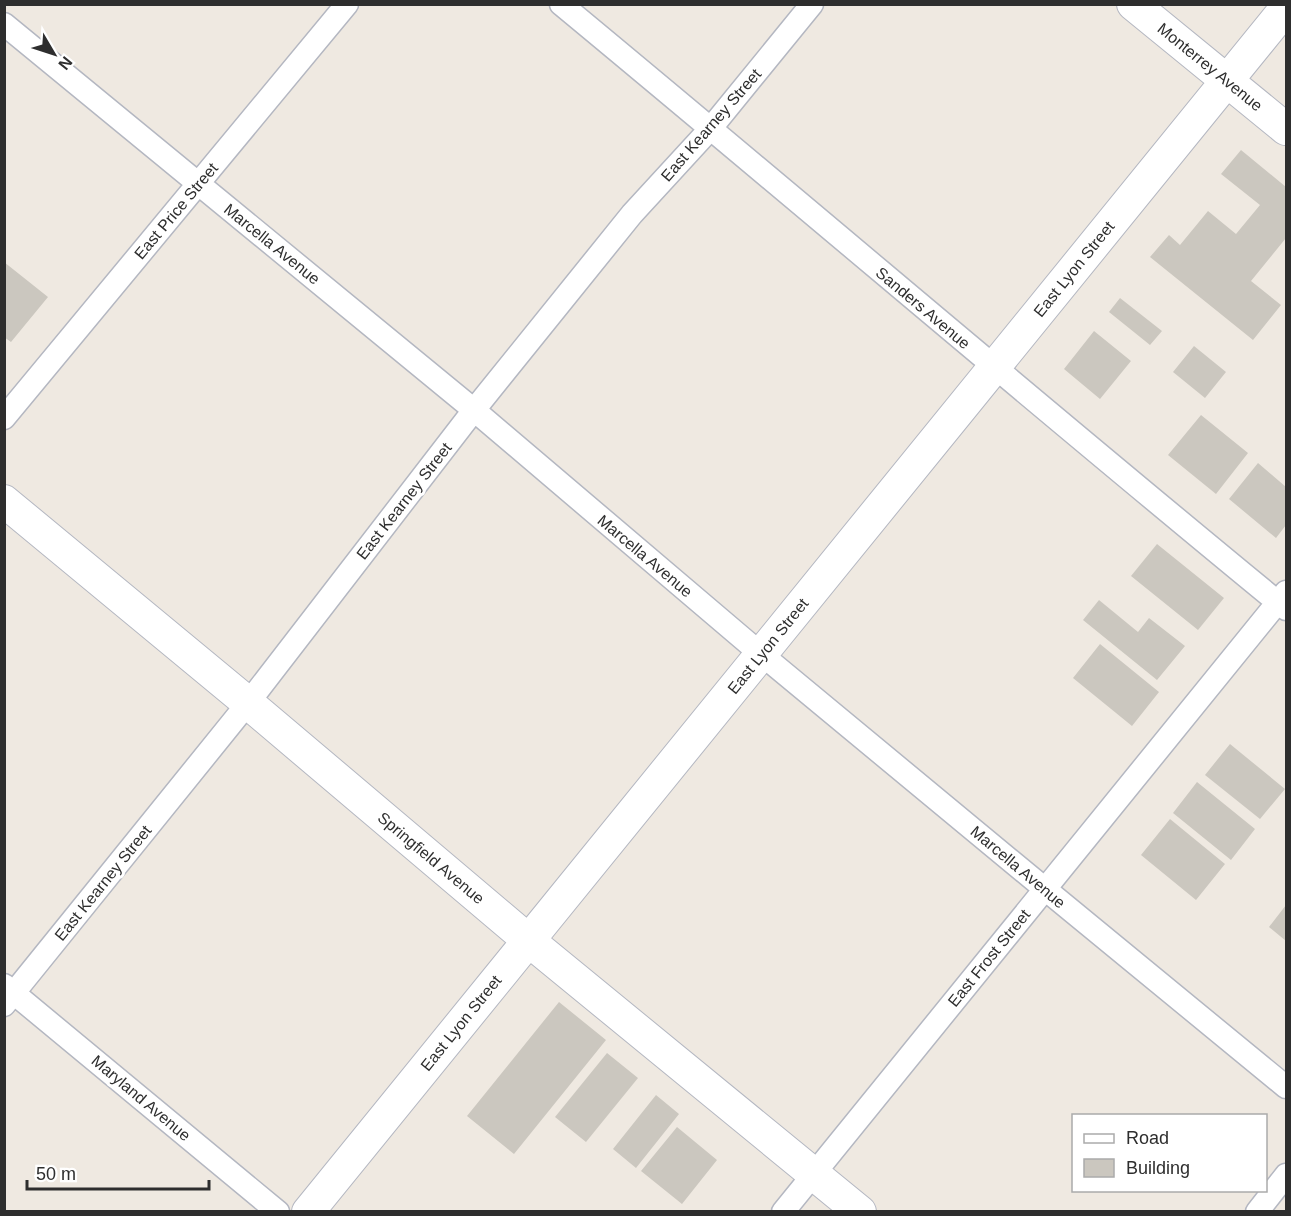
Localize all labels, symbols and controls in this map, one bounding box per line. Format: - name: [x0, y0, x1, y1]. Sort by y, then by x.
- street label: Monterrey Avenue: [1154, 20, 1266, 114]
- north arrow: [24, 24, 84, 84]
- text: N: [55, 53, 76, 73]
- street label: East Kearney Street: [658, 65, 765, 185]
- street label: East Price Street: [131, 159, 221, 262]
- street label: Marcella Avenue: [221, 200, 323, 288]
- street label: East Lyon Street: [1030, 217, 1118, 320]
- street label: Sanders Avenue: [873, 264, 973, 352]
- street label: East Kearney Street: [353, 439, 455, 563]
- street label: Marcella Avenue: [594, 512, 696, 601]
- street label: East Lyon Street: [724, 594, 812, 697]
- street label: Springfield Avenue: [375, 809, 488, 907]
- street label: East Kearney Street: [51, 822, 155, 944]
- street label: Marcella Avenue: [967, 823, 1069, 912]
- street label: East Frost Street: [945, 906, 1034, 1010]
- street label: East Lyon Street: [417, 971, 505, 1074]
- street label: Maryland Avenue: [88, 1052, 194, 1144]
- legend: [1072, 1114, 1267, 1192]
- text: Road: [1126, 1128, 1169, 1148]
- scale bar: [27, 1153, 208, 1191]
- text: Building: [1126, 1158, 1190, 1178]
- text: 50 m: [36, 1164, 76, 1184]

